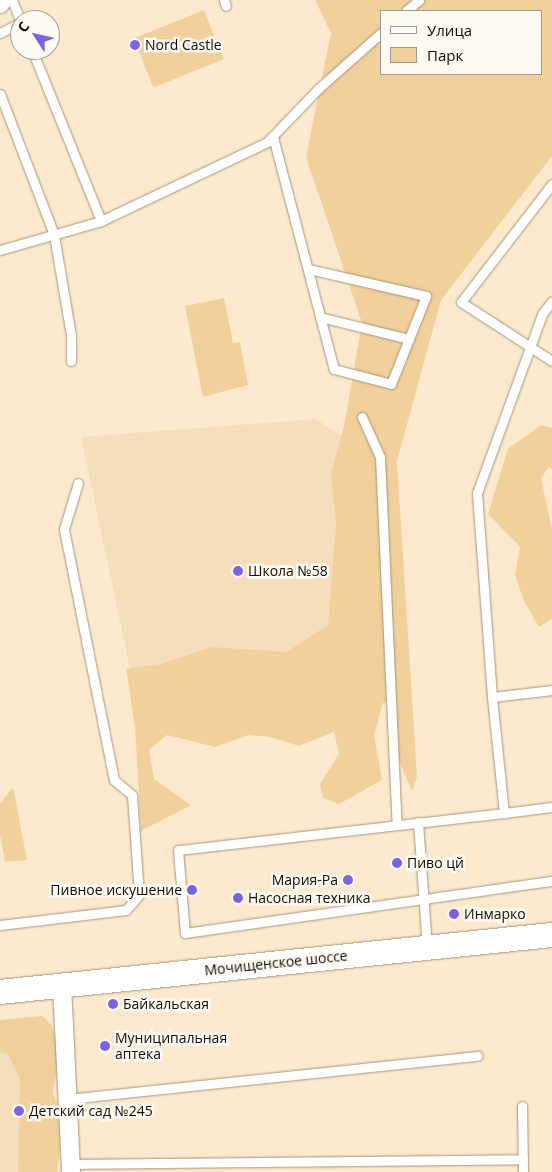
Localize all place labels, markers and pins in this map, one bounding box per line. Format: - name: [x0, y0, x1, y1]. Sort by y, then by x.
- place label: Nord Castle: [145, 37, 222, 53]
- marker: Nord Castle: [129, 39, 141, 51]
- place label: Школа №58: [248, 563, 328, 579]
- marker: Школа №58: [232, 565, 244, 577]
- place label: Пиво цй: [407, 855, 464, 871]
- marker: Пиво цй: [391, 857, 403, 869]
- place label: Мария-Ра: [272, 872, 338, 888]
- marker: Мария-Ра: [342, 874, 354, 886]
- place label: Пивное искушение: [50, 882, 182, 898]
- marker: Пивное искушение: [186, 884, 198, 896]
- place label: Насосная техника: [248, 890, 371, 906]
- marker: Насосная техника: [232, 892, 244, 904]
- place label: Инмарко: [464, 906, 526, 922]
- marker: Инмарко: [448, 908, 460, 920]
- place label: Байкальская: [123, 996, 209, 1012]
- marker: Байкальская: [107, 998, 119, 1010]
- place label: Муниципальная аптека: [115, 1030, 227, 1062]
- marker: Муниципальная аптека: [99, 1040, 111, 1052]
- place label: Детский сад №245: [29, 1103, 153, 1119]
- marker: Детский сад №245: [13, 1105, 25, 1117]

